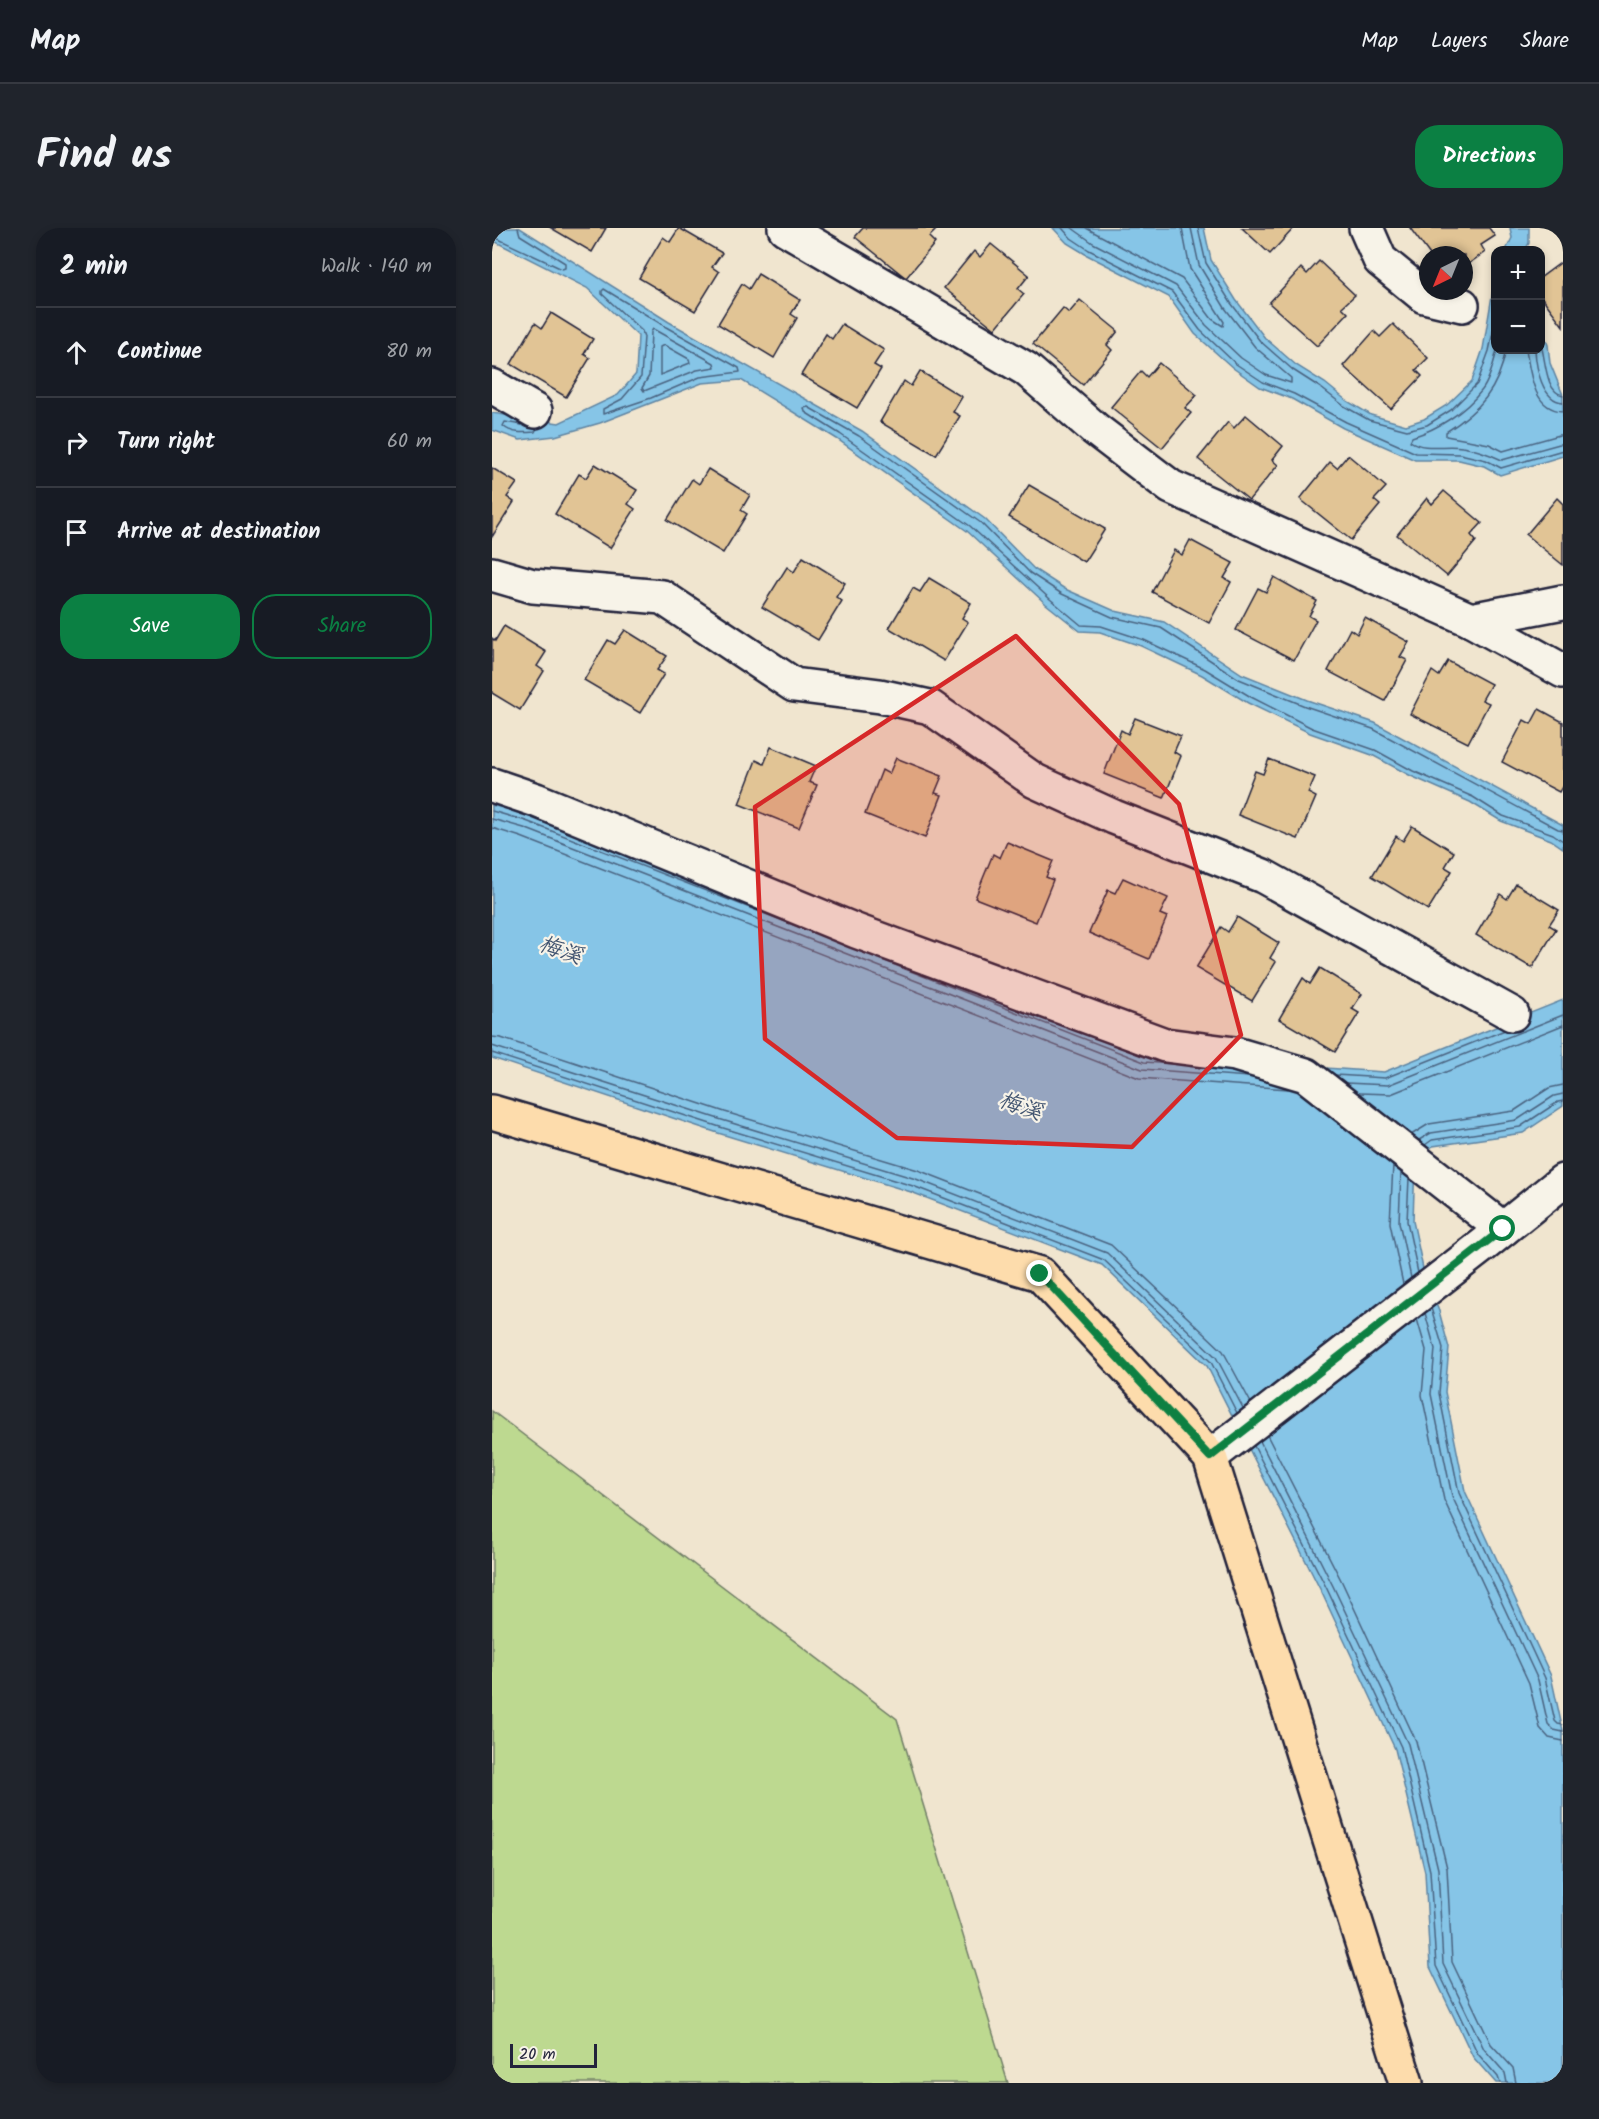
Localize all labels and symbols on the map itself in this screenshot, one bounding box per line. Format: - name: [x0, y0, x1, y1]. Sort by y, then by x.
- north arrow: [1419, 246, 1473, 300]
- water label: 梅溪: [534, 928, 588, 975]
- water label: 梅溪: [994, 1084, 1048, 1131]
- route start: [1489, 1215, 1515, 1241]
- route end: [1026, 1260, 1052, 1286]
- scale bar: [510, 2041, 597, 2068]

